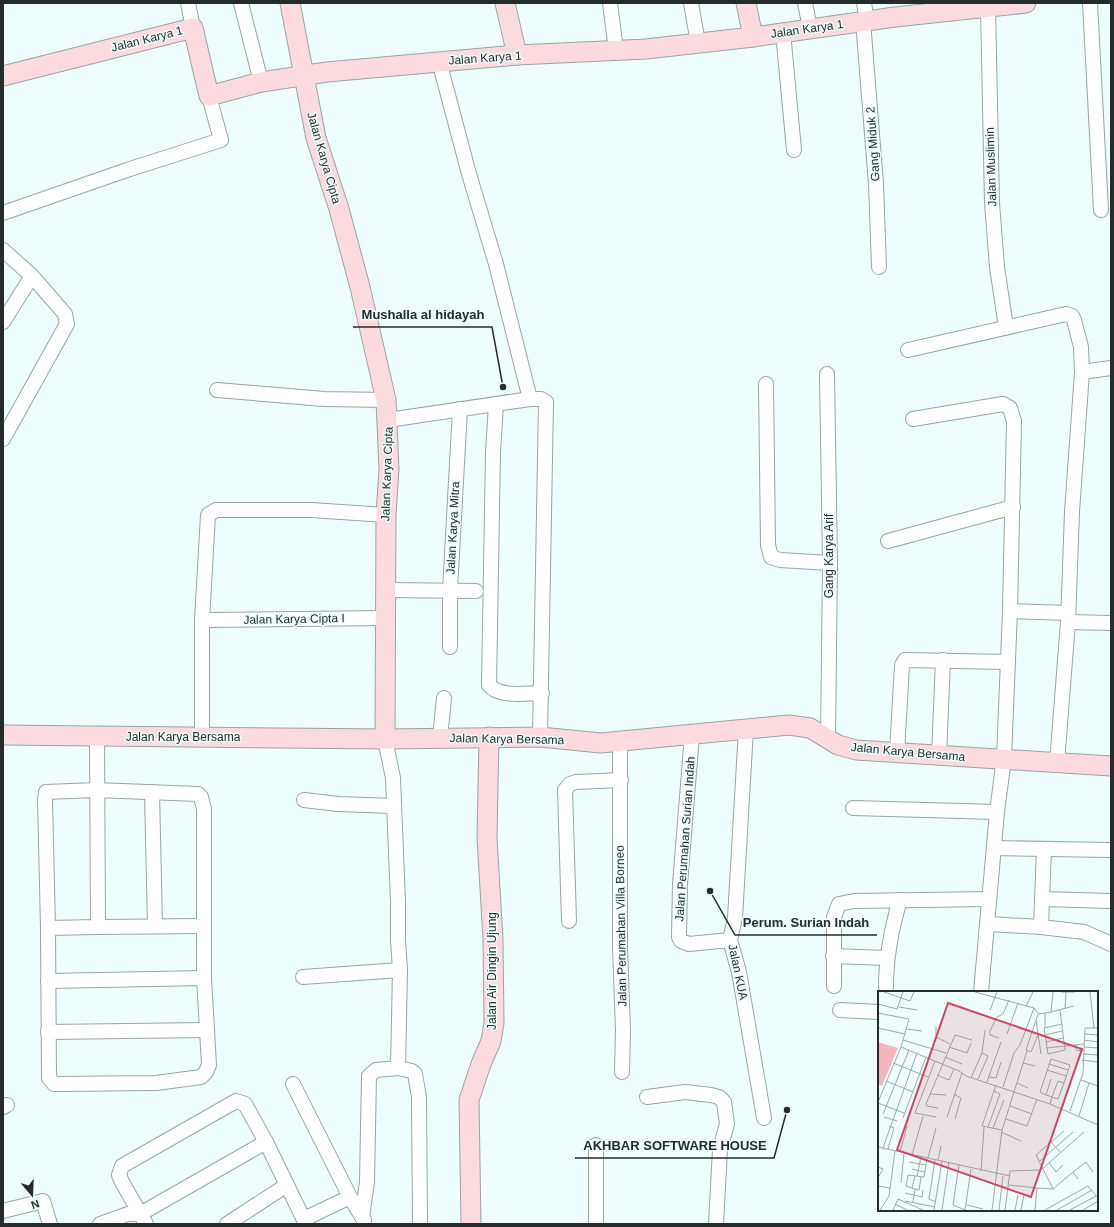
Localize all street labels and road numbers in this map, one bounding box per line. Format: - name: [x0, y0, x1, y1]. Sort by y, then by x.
- street label: Jalan Karya 1: [770, 17, 845, 41]
- street label: Jalan Karya 1: [110, 23, 185, 55]
- street label: Jalan Karya 1: [448, 48, 522, 68]
- street label: Gang Miduk 2: [863, 106, 883, 182]
- street label: Jalan Karya Cipta: [304, 111, 344, 206]
- street label: Jalan Muslimin: [983, 127, 999, 207]
- street label: Jalan Karya Cipta: [378, 426, 396, 522]
- street label: Jalan Karya Mitra: [444, 481, 462, 575]
- street label: Gang Karya Arif: [822, 513, 836, 598]
- street label: Jalan Karya Cipta I: [243, 611, 345, 627]
- street label: Jalan Karya Bersama: [126, 730, 241, 744]
- street label: Jalan Karya Bersama: [450, 731, 565, 747]
- street label: Jalan Karya Bersama: [850, 740, 966, 764]
- street label: Jalan Perumahan Surian Indah: [672, 756, 698, 922]
- street label: Jalan Perumahan Villa Borneo: [613, 845, 629, 1007]
- street label: Jalan Air Dingin Ujung: [485, 912, 499, 1030]
- street label: Jalan KUA: [725, 943, 751, 1001]

